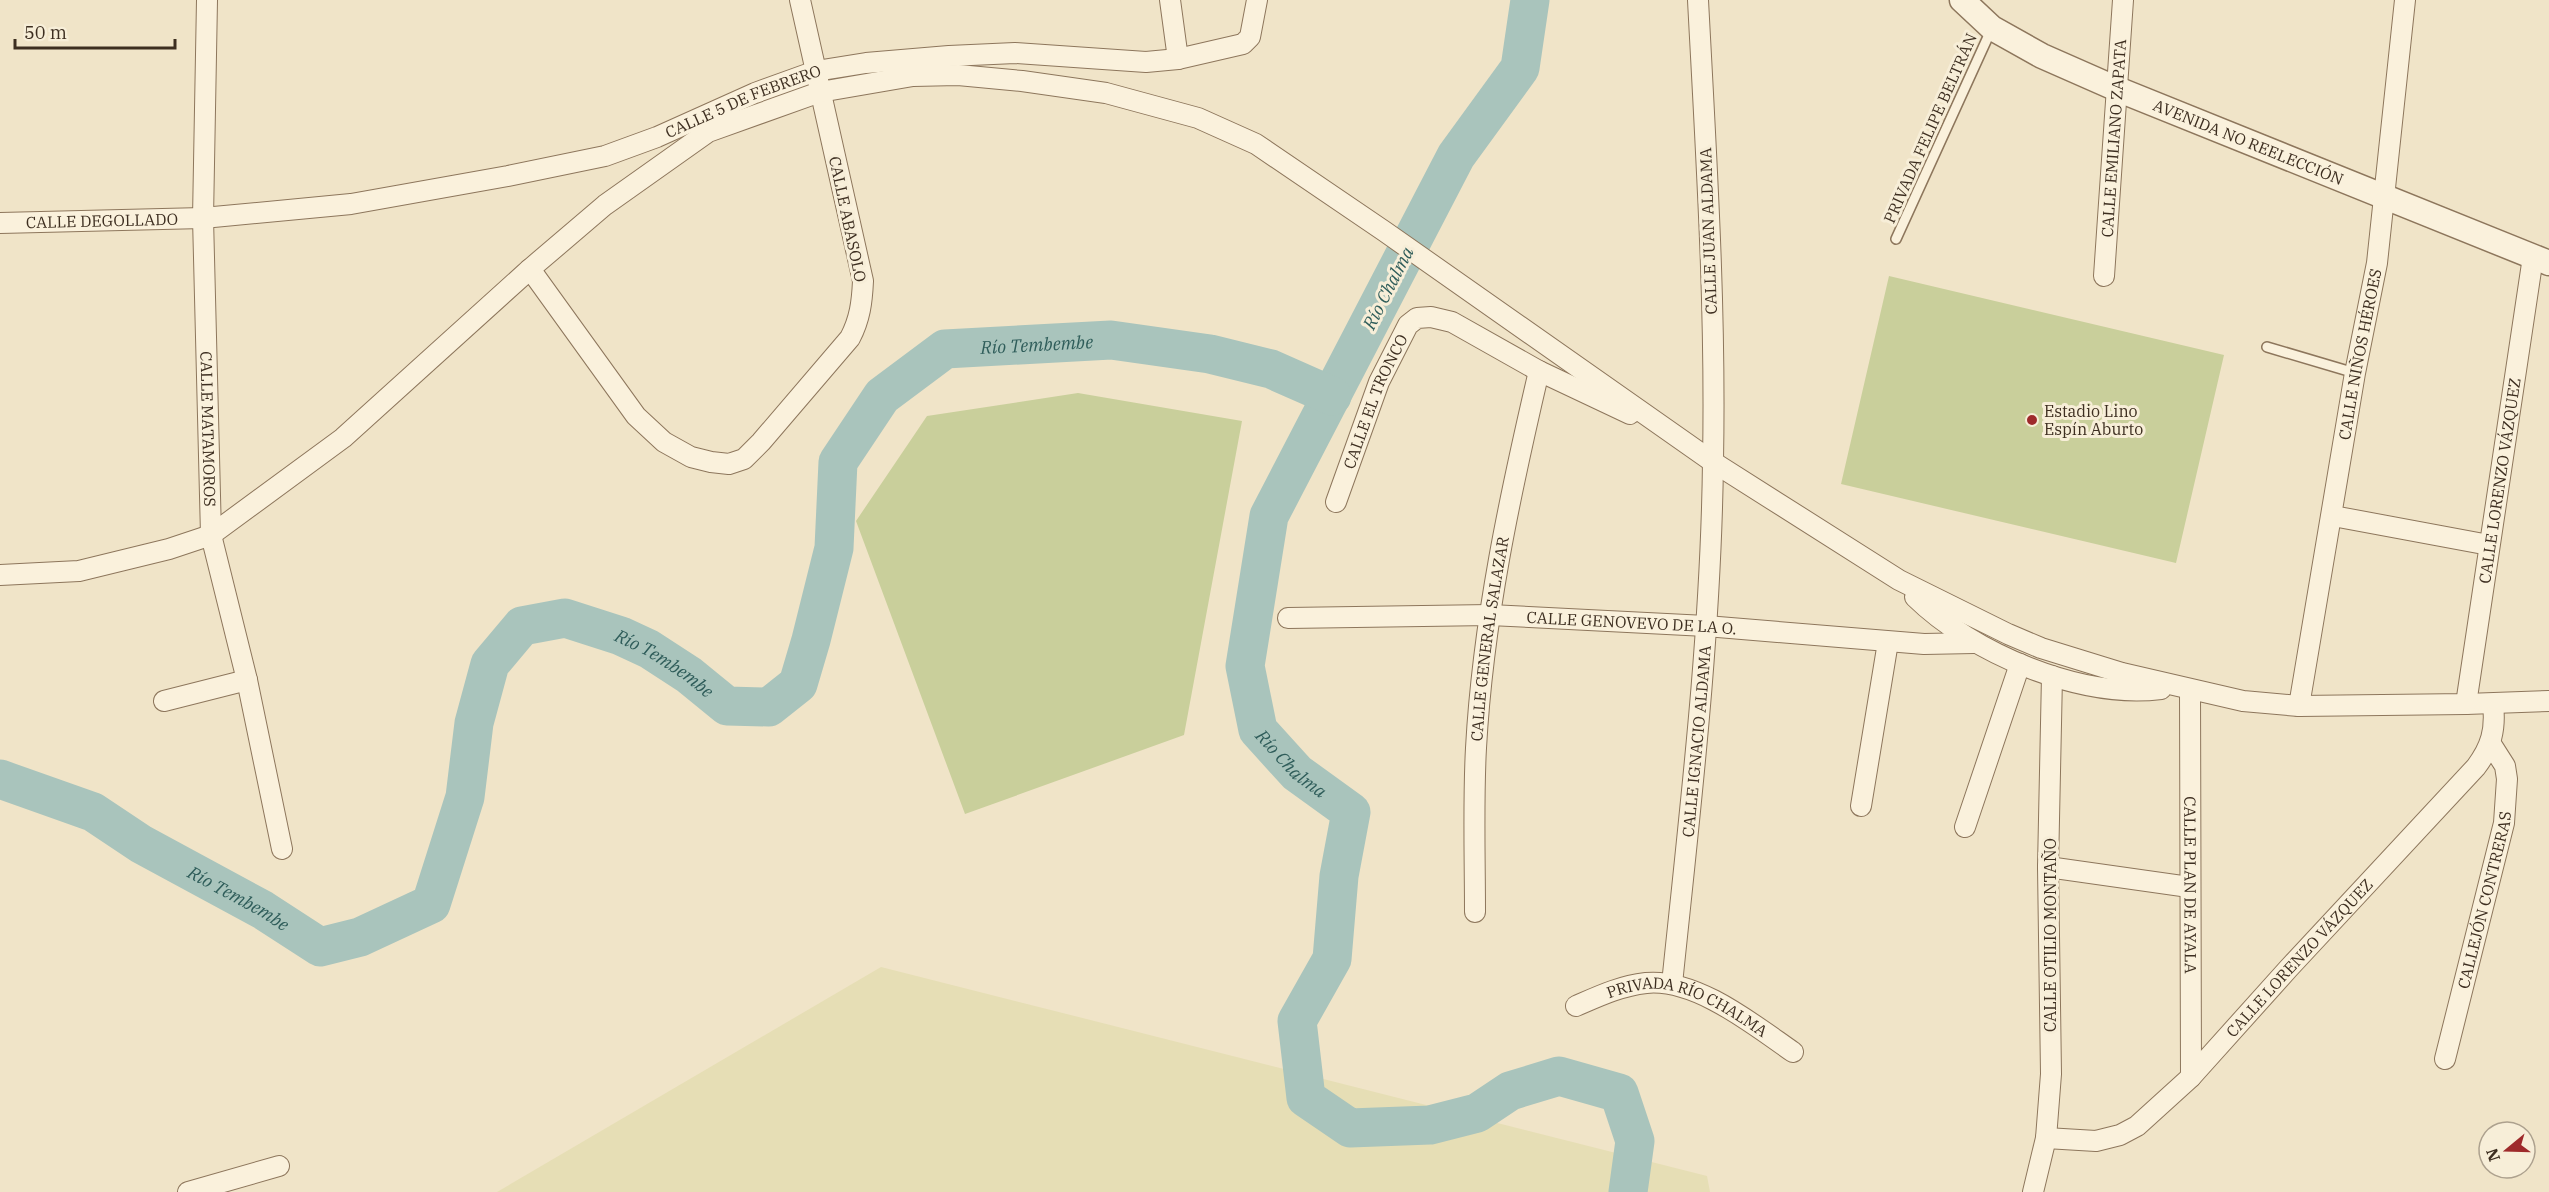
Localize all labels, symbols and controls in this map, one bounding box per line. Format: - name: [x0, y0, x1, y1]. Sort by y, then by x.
- scale bar: [15, 12, 176, 50]
- text: 50 m: [24, 21, 67, 44]
- street label: PRIVADA FELIPE BELTRÁN: [1878, 29, 1981, 226]
- street label: CALLE EMILIANO ZAPATA: [2097, 38, 2130, 238]
- street label: CALLE 5 DE FEBRERO: [662, 60, 824, 142]
- street label: AVENIDA NO REELECCIÓN: [2150, 95, 2347, 189]
- street label: CALLE JUAN ALDAMA: [1695, 147, 1721, 315]
- street label: CALLE ABASOLO: [825, 154, 871, 284]
- street label: CALLE DEGOLLADO: [26, 209, 178, 232]
- water label: Río Chalma: [1357, 243, 1419, 334]
- street label: CALLE NIÑOS HÉROES: [2334, 267, 2386, 441]
- water label: Río Tembembe: [979, 329, 1094, 359]
- street label: CALLE EL TRONCO: [1339, 331, 1412, 472]
- street label: CALLE MATAMOROS: [196, 351, 220, 507]
- street label: CALLE LORENZO VÁZQUEZ: [2474, 376, 2525, 585]
- place label: Estadio Lino Espín Aburto: [2044, 401, 2143, 439]
- marker: Estadio Lino Espín Aburto: [2025, 413, 2039, 427]
- street label: CALLE GENERAL SALAZAR: [1466, 535, 1513, 742]
- street label: CALLE GENOVEVO DE LA O.: [1526, 607, 1738, 639]
- water label: Río Tembembe: [611, 623, 719, 702]
- street label: CALLE IGNACIO ALDAMA: [1677, 645, 1715, 838]
- water label: Río Chalma: [1251, 724, 1332, 803]
- street label: CALLE PLAN DE AYALA: [2180, 796, 2201, 974]
- street label: CALLEJÓN CONTRERAS: [2453, 810, 2515, 991]
- street label: CALLE OTILIO MONTAÑO: [2040, 838, 2060, 1032]
- water label: Río Tembembe: [183, 860, 294, 936]
- street label: CALLE LORENZO VÁZQUEZ: [2222, 874, 2377, 1041]
- street label: PRIVADA RÍO CHALMA: [1604, 972, 1772, 1041]
- north arrow: [2477, 1120, 2537, 1180]
- text: N: [2481, 1146, 2504, 1164]

